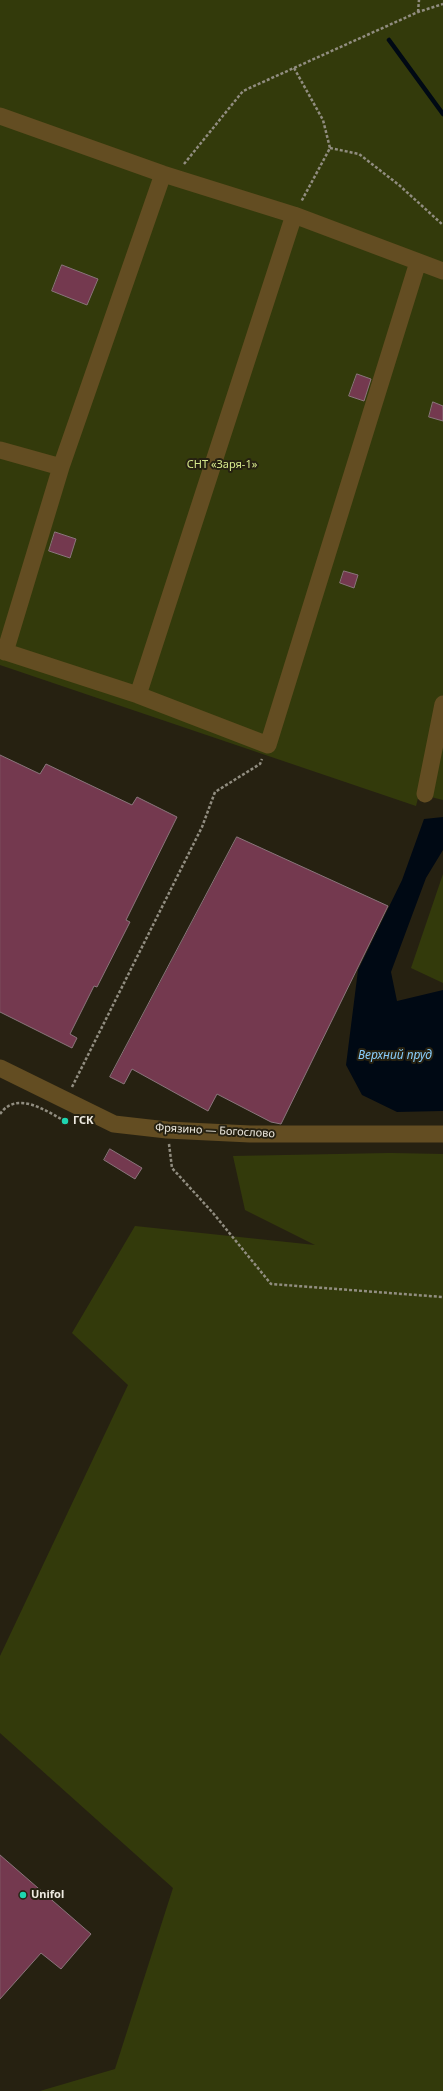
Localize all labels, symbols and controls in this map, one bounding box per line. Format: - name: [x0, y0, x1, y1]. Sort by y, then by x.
- park label: СНТ «Заря-1»: [187, 458, 257, 472]
- water label: Верхний пруд: [358, 1049, 432, 1063]
- place label: ГСК: [73, 1114, 94, 1128]
- marker: ГСК: [60, 1116, 70, 1126]
- street label: Фрязино — Богослово: [155, 1121, 275, 1141]
- place label: Unifol: [31, 1888, 64, 1902]
- marker: Unifol: [18, 1890, 28, 1900]

